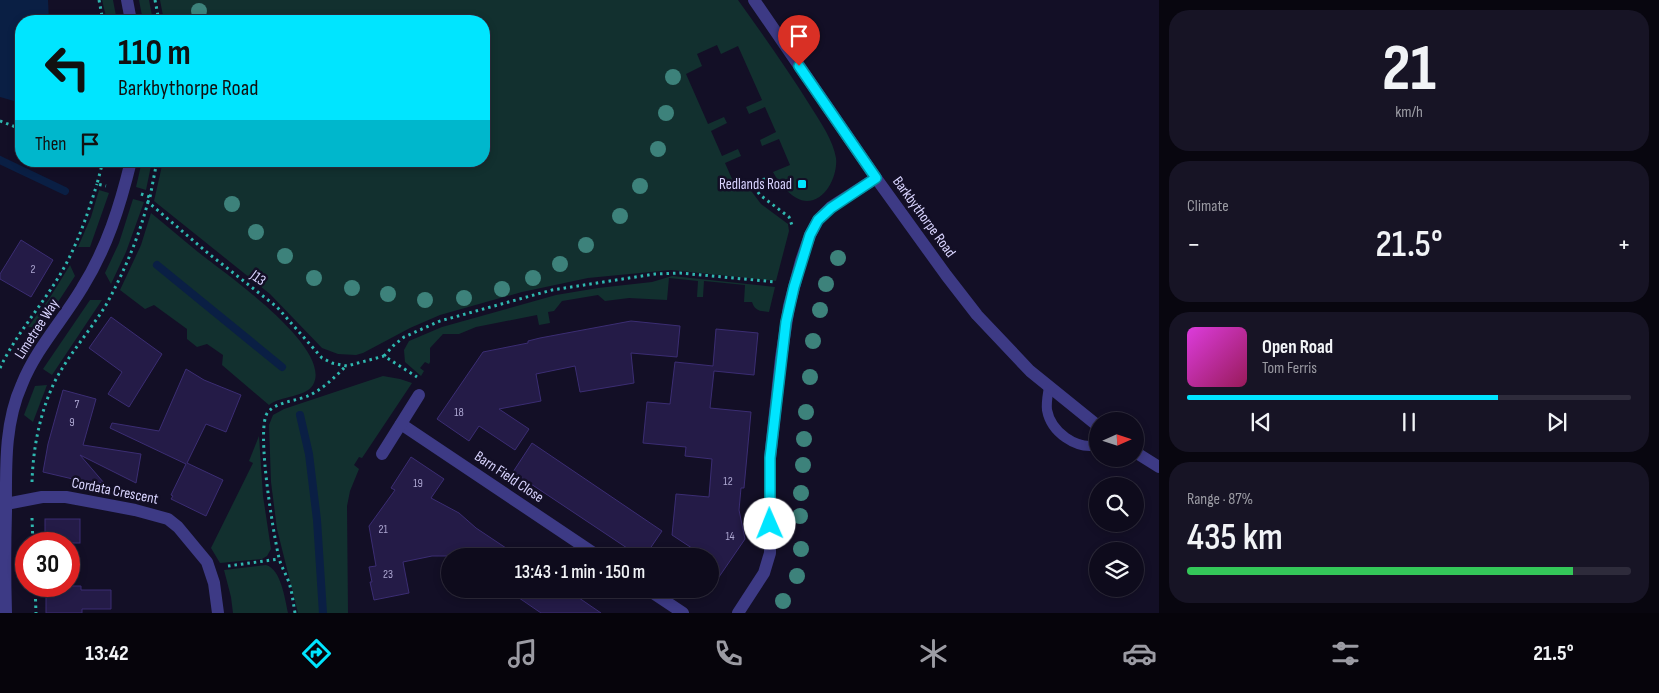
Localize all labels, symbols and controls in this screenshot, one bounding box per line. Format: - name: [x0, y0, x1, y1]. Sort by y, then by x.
- pin: [778, 15, 820, 66]
- icon: arrive: [785, 22, 813, 50]
- text: 21: [1382, 31, 1436, 109]
- text: 110 m: [118, 32, 191, 75]
- icon: left: [35, 35, 100, 100]
- text: Barkbythorpe Road: [118, 75, 258, 102]
- text: km/h: [1395, 103, 1423, 122]
- icon: arrive: [76, 130, 104, 158]
- text: Then: [35, 133, 66, 156]
- street label: Barkbythorpe Road: [888, 173, 960, 261]
- place label: Redlands Road: [719, 175, 792, 194]
- marker: Redlands Road: [796, 178, 808, 190]
- text: Climate: [1187, 197, 1229, 216]
- text: 21.5°: [1375, 222, 1443, 267]
- text: −: [1187, 228, 1201, 261]
- text: +: [1617, 228, 1631, 261]
- house number: 2: [31, 262, 36, 277]
- street label: J13: [246, 265, 269, 290]
- street label: Limetree Way: [11, 295, 64, 363]
- text: Open Road: [1262, 336, 1333, 359]
- text: Tom Ferris: [1262, 359, 1317, 378]
- house number: 7: [75, 397, 80, 412]
- house number: 18: [454, 405, 464, 420]
- icon: previous: [1247, 408, 1275, 436]
- icon: pause: [1395, 408, 1423, 436]
- icon: next: [1543, 408, 1571, 436]
- north arrow: [1089, 412, 1144, 468]
- map controls: [1089, 412, 1144, 597]
- house number: 9: [69, 415, 75, 430]
- street label: Barn Field Close: [471, 447, 547, 507]
- street label: Cordata Crescent: [70, 473, 160, 509]
- house number: 12: [723, 474, 733, 489]
- house number: 19: [413, 476, 423, 491]
- button: search: [1089, 477, 1144, 532]
- text: Range · 87%: [1187, 490, 1253, 509]
- position arrow: [743, 497, 795, 549]
- text: 435 km: [1187, 515, 1283, 560]
- house number: 21: [378, 522, 388, 537]
- house number: 14: [725, 529, 735, 544]
- speed limit sign: 30: [15, 532, 80, 597]
- button: layers: [1089, 542, 1144, 597]
- text: 13:43 · 1 min · 150 m: [515, 561, 645, 584]
- house number: 23: [383, 567, 393, 582]
- icon: directions: [299, 636, 334, 671]
- icon: music: [505, 636, 540, 671]
- icon: phone: [711, 636, 746, 671]
- icon: climate: [916, 636, 951, 671]
- icon: car: [1122, 636, 1157, 671]
- icon: filters: [1328, 636, 1363, 671]
- text: 13:42: [85, 640, 129, 667]
- text: 21.5°: [1533, 640, 1574, 667]

